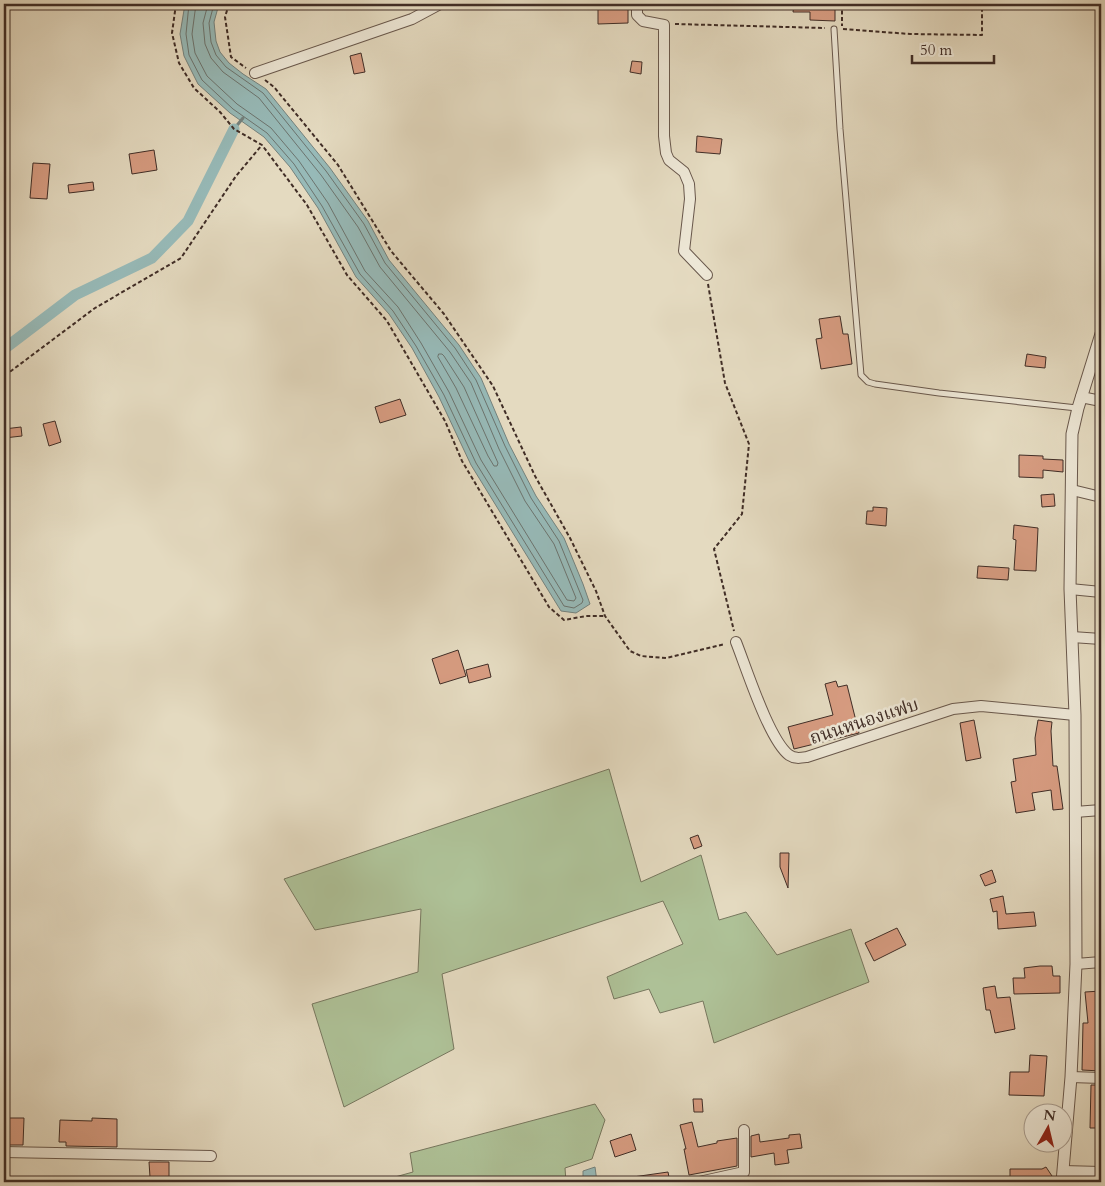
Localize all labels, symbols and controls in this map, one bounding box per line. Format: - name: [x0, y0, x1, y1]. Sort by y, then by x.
- scale bar: [912, 32, 995, 64]
- text: 50 m: [920, 40, 952, 60]
- street label: ถนนหนองแฟบ: [806, 692, 922, 751]
- north arrow: [1022, 1104, 1072, 1154]
- text: N: [1042, 1105, 1057, 1126]

